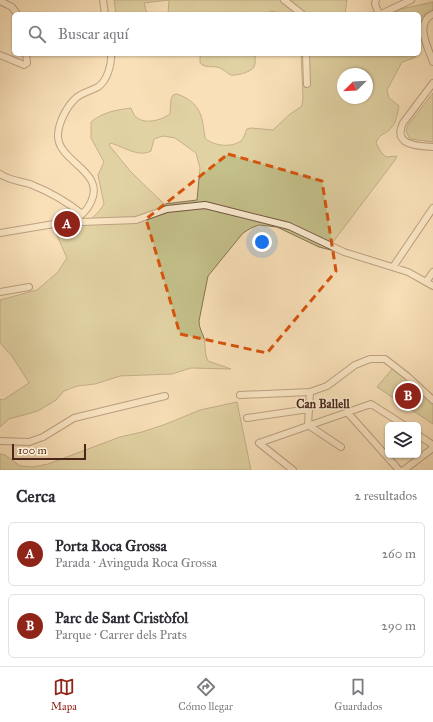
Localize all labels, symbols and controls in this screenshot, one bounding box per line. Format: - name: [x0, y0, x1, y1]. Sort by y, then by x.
- search box: [12, 12, 421, 56]
- icon: search: [26, 23, 48, 45]
- text: Buscar aquí: [58, 25, 129, 43]
- north arrow: [337, 68, 373, 104]
- pin: A: [54, 209, 80, 239]
- your location: [252, 232, 272, 252]
- pin: B: [395, 381, 421, 411]
- district label: Can Ballell: [296, 397, 350, 411]
- map controls: [385, 422, 421, 458]
- button: layers: [385, 422, 421, 458]
- scale bar: [12, 442, 86, 461]
- text: 100 m: [18, 444, 47, 457]
- text: Cerca: [16, 486, 55, 507]
- text: 2 resultados: [354, 488, 417, 504]
- text: Porta Roca Grossa: [55, 537, 167, 555]
- text: A: [26, 546, 34, 562]
- text: 260 m: [382, 546, 416, 562]
- text: Parada · Avinguda Roca Grossa: [55, 555, 217, 571]
- text: Parc de Sant Cristòfol: [55, 609, 188, 627]
- text: B: [26, 618, 34, 634]
- text: 290 m: [381, 618, 416, 634]
- text: Parque · Carrer dels Prats: [55, 627, 187, 643]
- tab: Mapa: [51, 676, 77, 713]
- tab: Cómo llegar: [178, 676, 233, 713]
- tab: Guardados: [334, 676, 382, 713]

